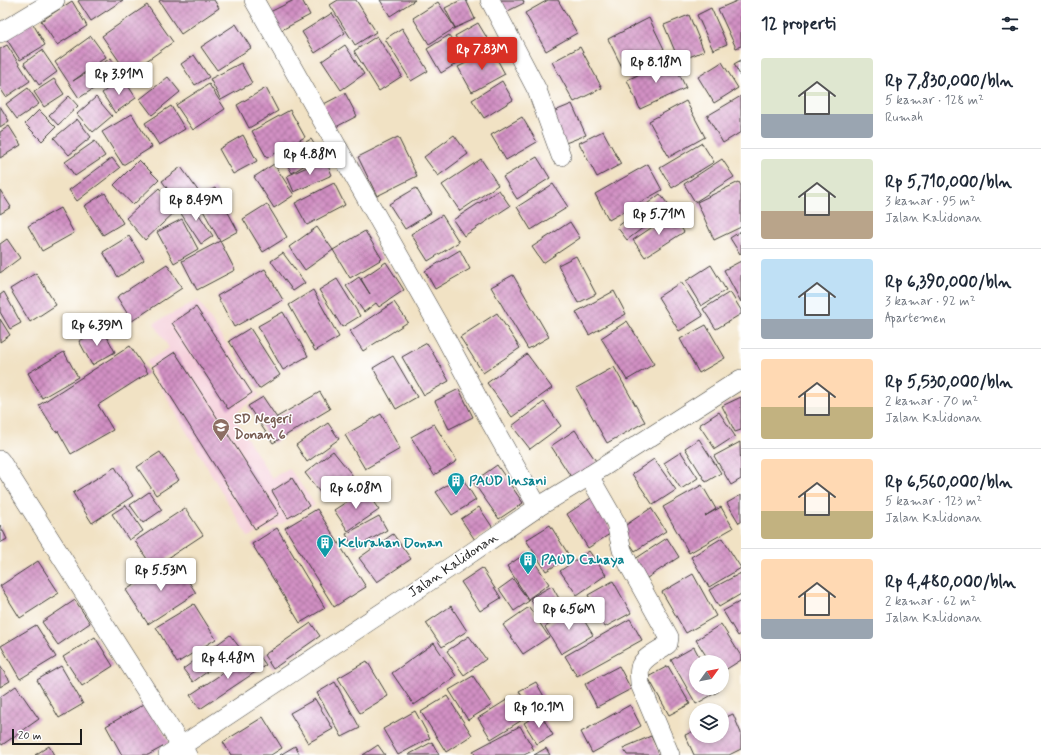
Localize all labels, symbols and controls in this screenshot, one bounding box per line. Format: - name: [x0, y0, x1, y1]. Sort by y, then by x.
- text: 12 properti: [761, 13, 836, 35]
- icon: filters: [999, 13, 1021, 35]
- pin: Rp 7.83M: [441, 37, 523, 71]
- text: Rp 7.83M: [456, 41, 508, 58]
- pin: Rp 8.18M: [615, 50, 697, 84]
- text: Rp 8.18M: [630, 54, 682, 71]
- pin: Rp 3.91M: [78, 62, 160, 96]
- text: Rp 3.91M: [95, 66, 143, 83]
- text: Rp 7,830,000/bln: [885, 70, 1013, 92]
- icon: home: [793, 74, 841, 122]
- text: 5 kamar · 128 m²: [885, 92, 984, 109]
- text: Rumah: [885, 109, 923, 126]
- pin: Rp 4.88M: [269, 142, 351, 176]
- text: Rp 4.88M: [284, 146, 336, 163]
- text: Rp 5,710,000/bln: [885, 171, 1012, 193]
- icon: home: [793, 175, 841, 223]
- pin: Rp 8.49M: [155, 188, 237, 222]
- text: Rp 8.49M: [169, 192, 223, 209]
- text: 3 kamar · 95 m²: [885, 193, 976, 210]
- pin: Rp 5.71M: [618, 202, 700, 236]
- text: Rp 5.71M: [633, 206, 685, 223]
- text: Jalan Kalidonan: [885, 210, 982, 227]
- text: Rp 6,390,000/bln: [885, 271, 1011, 293]
- icon: home: [793, 275, 841, 323]
- text: 3 kamar · 92 m²: [885, 293, 975, 310]
- text: Apartemen: [885, 310, 946, 327]
- pin: Rp 6.39M: [56, 313, 138, 347]
- text: Rp 6.39M: [71, 317, 123, 334]
- text: Rp 5,530,000/bln: [885, 371, 1013, 393]
- icon: home: [793, 375, 841, 423]
- text: 2 kamar · 70 m²: [885, 393, 978, 410]
- place label: SD Negeri Donan 6: [234, 410, 292, 444]
- text: Jalan Kalidonan: [885, 410, 982, 427]
- school or university icon: SD Negeri Donan 6: [211, 417, 231, 442]
- building icon: PAUD Insani: [446, 471, 466, 496]
- text: Rp 6,560,000/bln: [885, 471, 1012, 493]
- place label: PAUD Insani: [469, 472, 547, 490]
- icon: home: [793, 475, 841, 523]
- pin: Rp 6.08M: [315, 476, 397, 510]
- text: Rp 6.08M: [330, 480, 382, 497]
- text: 5 kamar · 123 m²: [885, 493, 982, 510]
- text: Jalan Kalidonan: [885, 510, 982, 527]
- street label: Jalan Kalidonan: [405, 528, 501, 602]
- building icon: Kelurahan Donan: [315, 533, 335, 558]
- place label: Kelurahan Donan: [338, 534, 443, 552]
- building icon: PAUD Cahaya: [518, 550, 538, 575]
- place label: PAUD Cahaya: [541, 551, 625, 569]
- pin: Rp 5.53M: [120, 558, 202, 592]
- text: Rp 5.53M: [135, 562, 187, 579]
- text: Rp 4,480,000/bln: [885, 571, 1016, 593]
- icon: home: [793, 575, 841, 623]
- text: 2 kamar · 62 m²: [885, 593, 976, 610]
- pin: Rp 6.56M: [528, 597, 610, 631]
- text: Rp 6.56M: [543, 601, 595, 618]
- text: Jalan Kalidonan: [885, 610, 982, 627]
- pin: Rp 4.48M: [187, 646, 269, 680]
- text: Rp 4.48M: [201, 650, 255, 667]
- north arrow: [689, 655, 729, 695]
- map controls: [689, 655, 729, 743]
- pin: Rp 10.1M: [498, 695, 580, 729]
- text: Rp 10.1M: [514, 699, 564, 716]
- button: layers: [689, 703, 729, 743]
- scale bar: [12, 727, 82, 746]
- text: 20 m: [18, 729, 41, 743]

